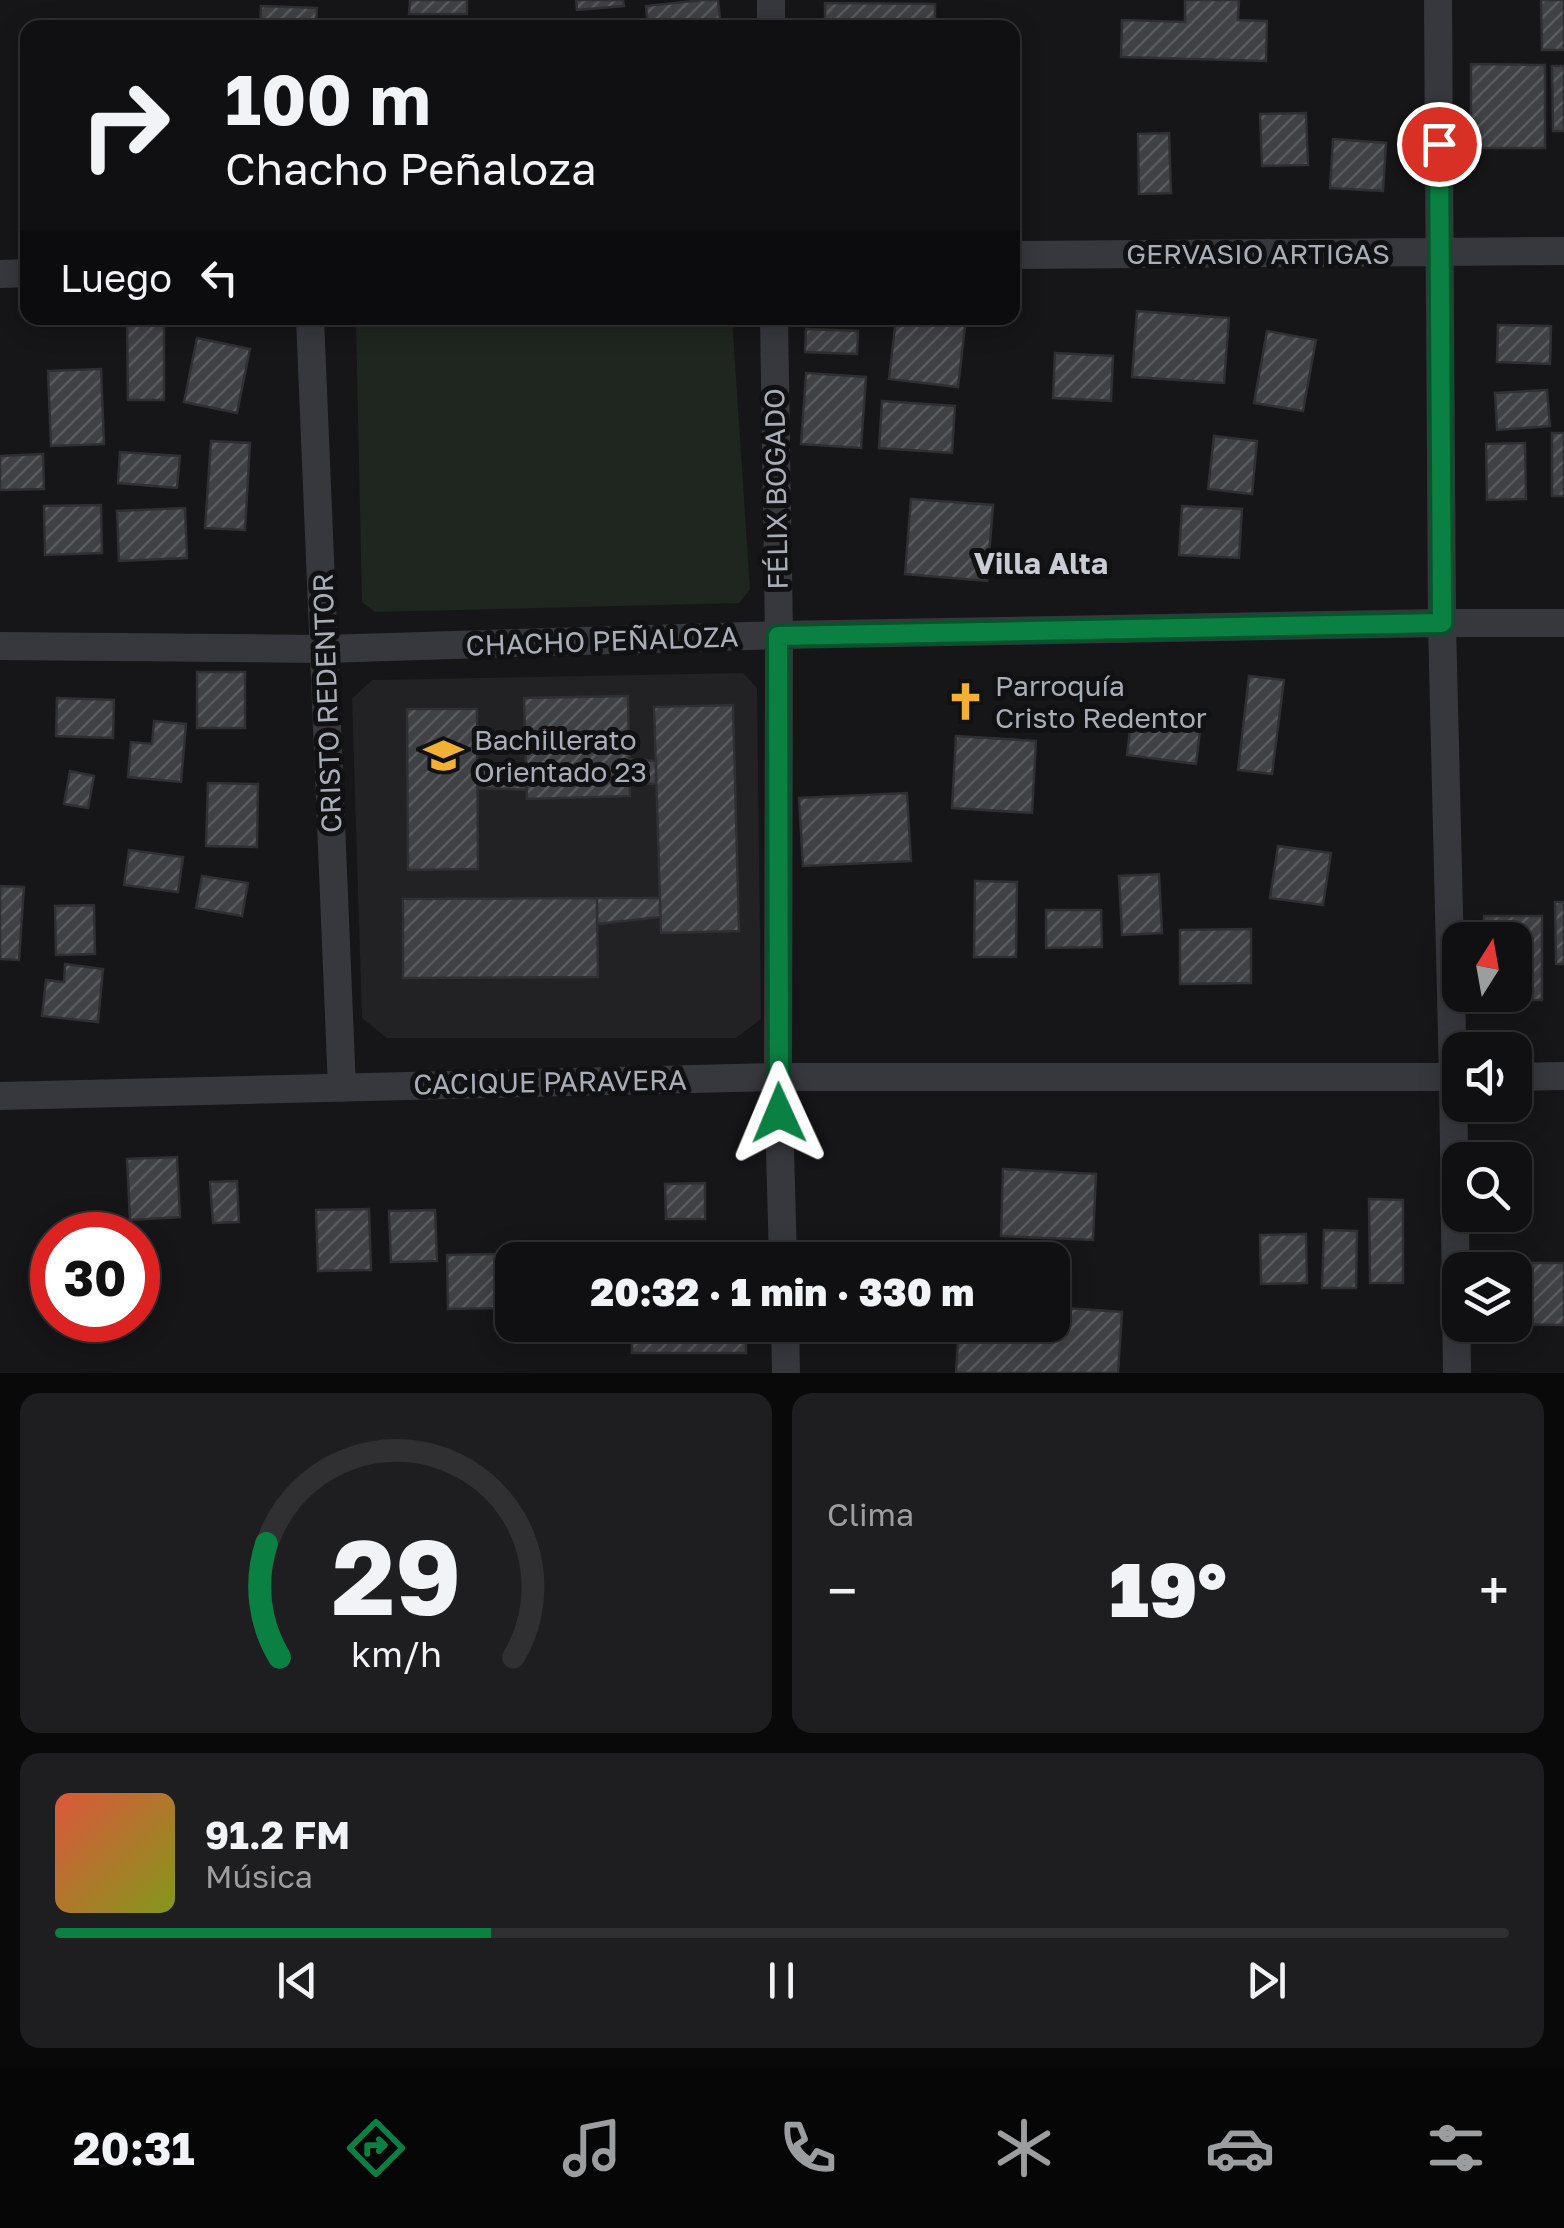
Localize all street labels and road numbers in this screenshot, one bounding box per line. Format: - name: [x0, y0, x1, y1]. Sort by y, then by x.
- street label: GERVASIO ARTIGAS: [1126, 237, 1390, 270]
- street label: FÉLIX BOGADO: [757, 388, 794, 590]
- street label: CRISTO REDENTOR: [305, 573, 348, 833]
- street label: CHACHO PEÑALOZA: [465, 619, 739, 662]
- street label: CACIQUE PARAVERA: [413, 1063, 687, 1100]

